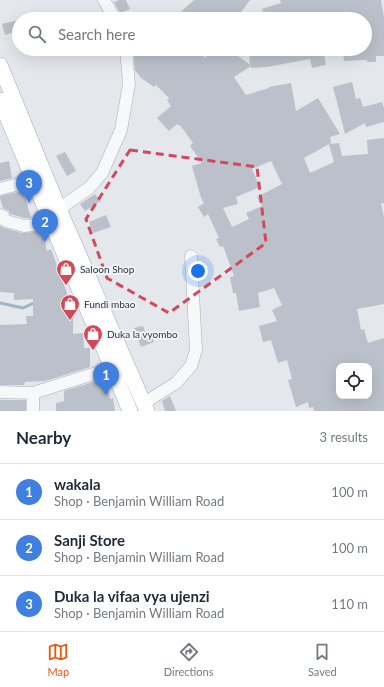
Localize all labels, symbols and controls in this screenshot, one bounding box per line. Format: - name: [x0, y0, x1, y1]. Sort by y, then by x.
- search box: [12, 12, 372, 56]
- icon: search: [26, 23, 48, 45]
- text: Search here: [58, 25, 135, 43]
- pin: 3: [16, 170, 42, 203]
- pin: 2: [32, 209, 58, 242]
- shop icon: Saloon Shop: [55, 258, 77, 286]
- your location: [188, 261, 208, 281]
- place label: Saloon Shop: [80, 263, 135, 275]
- shop icon: Fundi mbao: [59, 293, 81, 321]
- place label: Fundi mbao: [84, 298, 136, 310]
- shop icon: Duka la vyombo: [82, 323, 104, 351]
- place label: Duka la vyombo: [107, 328, 178, 340]
- pin: 1: [93, 362, 119, 395]
- map controls: [336, 363, 372, 399]
- button: locate: [336, 363, 372, 399]
- text: Nearby: [16, 427, 71, 448]
- text: 3 results: [320, 429, 368, 445]
- text: wakala: [54, 475, 101, 493]
- text: 1: [25, 484, 33, 500]
- text: 100 m: [331, 484, 368, 500]
- text: Shop · Benjamin William Road: [54, 493, 224, 509]
- text: Sanji Store: [54, 531, 125, 549]
- text: 2: [25, 540, 33, 556]
- text: 100 m: [331, 540, 368, 556]
- text: Shop · Benjamin William Road: [54, 549, 224, 565]
- text: Duka la vifaa vya ujenzi: [54, 587, 210, 605]
- text: 3: [25, 596, 33, 612]
- text: 110 m: [331, 596, 368, 612]
- text: Shop · Benjamin William Road: [54, 605, 224, 621]
- tab: Map: [47, 641, 69, 678]
- tab: Directions: [164, 641, 213, 678]
- tab: Saved: [308, 641, 337, 678]

